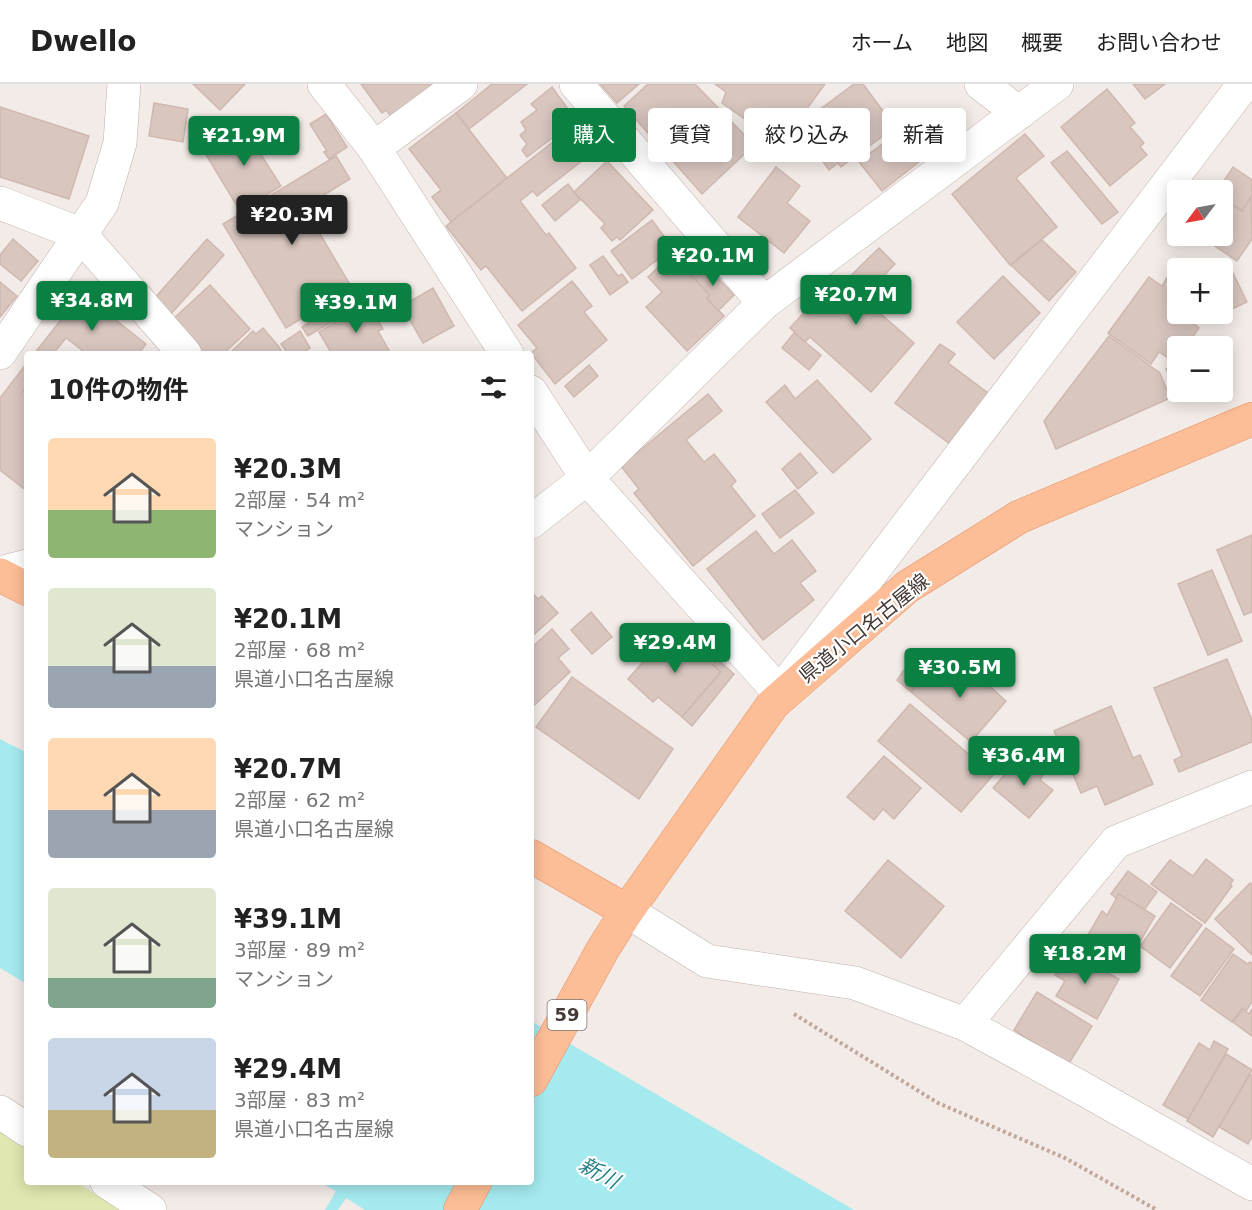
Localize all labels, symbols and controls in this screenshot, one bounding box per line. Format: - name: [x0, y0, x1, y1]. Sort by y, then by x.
- text: Dwello: [30, 25, 137, 58]
- text: ホーム: [851, 31, 913, 55]
- text: 地図: [946, 31, 988, 55]
- text: 概要: [1021, 31, 1063, 55]
- text: お問い合わせ: [1096, 31, 1222, 55]
- chip: 購入: [552, 108, 636, 162]
- chip: 賃貸: [648, 108, 732, 162]
- chip: 絞り込み: [744, 108, 870, 162]
- chip: 新着: [882, 108, 966, 162]
- pin: ¥21.9M: [195, 116, 293, 167]
- text: ¥21.9M: [202, 123, 286, 147]
- north arrow: [1167, 180, 1233, 246]
- map controls: [1167, 180, 1233, 402]
- pin: ¥20.3M: [243, 195, 341, 246]
- text: ¥20.3M: [250, 202, 334, 226]
- pin: ¥20.1M: [664, 236, 762, 287]
- text: ¥20.1M: [671, 243, 755, 267]
- button: +: [1167, 258, 1233, 324]
- pin: ¥20.7M: [807, 275, 905, 326]
- pin: ¥34.8M: [43, 281, 141, 332]
- text: ¥20.7M: [814, 282, 898, 306]
- pin: ¥39.1M: [307, 283, 405, 334]
- text: ¥34.8M: [50, 288, 134, 312]
- text: ¥39.1M: [314, 290, 398, 314]
- button: −: [1167, 336, 1233, 402]
- icon: filters: [477, 371, 510, 404]
- text: 10件の物件: [48, 375, 188, 405]
- text: ¥20.3M: [234, 454, 342, 484]
- icon: home: [96, 462, 168, 534]
- text: 2部屋 · 54 m²: [234, 488, 365, 512]
- text: マンション: [234, 517, 334, 541]
- street label: 県道小口名古屋線: [794, 568, 934, 688]
- text: ¥20.1M: [234, 604, 342, 634]
- icon: home: [96, 612, 168, 684]
- pin: ¥29.4M: [626, 623, 724, 674]
- text: ¥29.4M: [633, 630, 717, 654]
- text: 2部屋 · 68 m²: [234, 638, 365, 662]
- pin: ¥30.5M: [911, 648, 1009, 699]
- text: ¥30.5M: [918, 655, 1002, 679]
- text: 県道小口名古屋線: [234, 667, 394, 691]
- pin: ¥36.4M: [975, 736, 1073, 787]
- text: ¥36.4M: [982, 743, 1066, 767]
- text: ¥20.7M: [234, 754, 342, 784]
- icon: home: [96, 762, 168, 834]
- text: 2部屋 · 62 m²: [234, 788, 365, 812]
- text: 県道小口名古屋線: [234, 817, 394, 841]
- text: ¥39.1M: [234, 904, 342, 934]
- icon: home: [96, 912, 168, 984]
- pin: ¥18.2M: [1036, 934, 1134, 985]
- text: 3部屋 · 89 m²: [234, 938, 365, 962]
- text: ¥18.2M: [1043, 941, 1127, 965]
- text: マンション: [234, 967, 334, 991]
- road number: 59: [548, 1000, 586, 1030]
- text: ¥29.4M: [234, 1054, 342, 1084]
- icon: home: [96, 1062, 168, 1134]
- text: 3部屋 · 83 m²: [234, 1088, 365, 1112]
- text: 県道小口名古屋線: [234, 1117, 394, 1141]
- water label: 新川: [575, 1152, 625, 1195]

